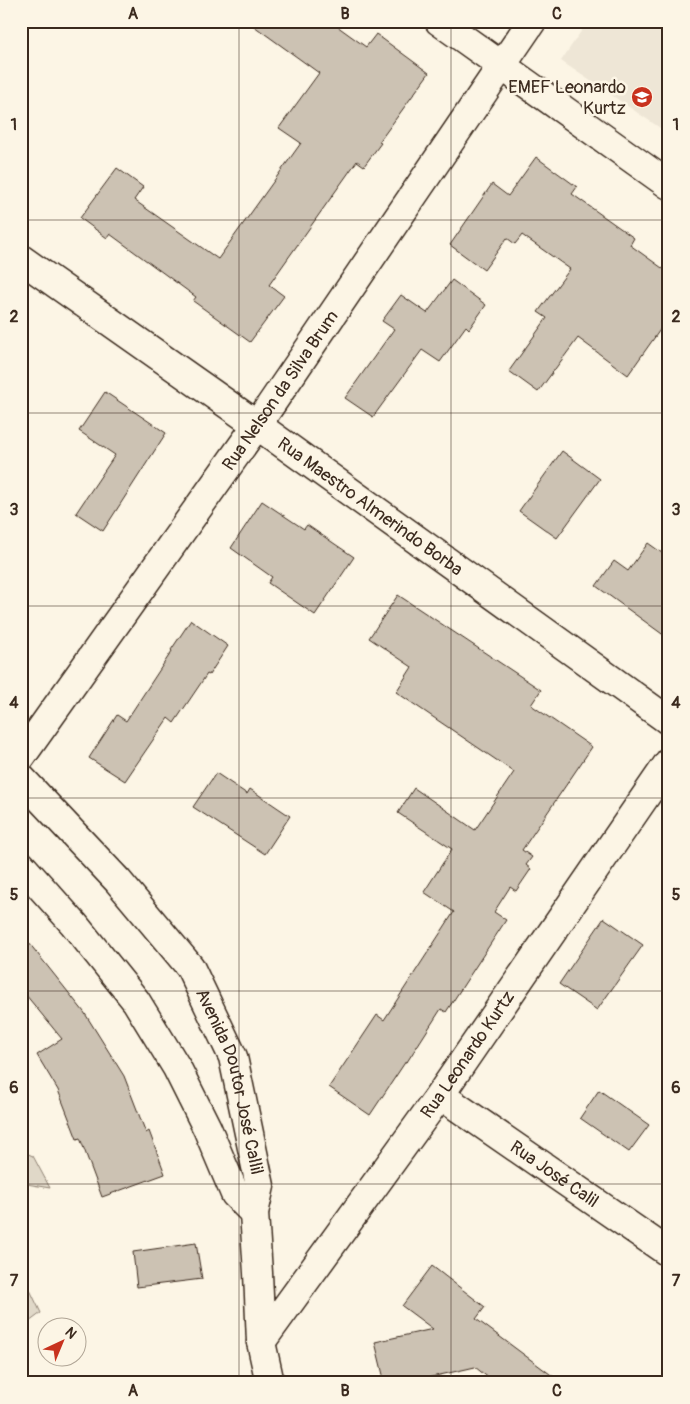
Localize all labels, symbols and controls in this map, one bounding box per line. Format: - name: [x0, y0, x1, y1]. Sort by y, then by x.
- text: A: [128, 4, 139, 24]
- text: B: [340, 4, 350, 24]
- text: C: [552, 4, 562, 24]
- place label: EMEF Leonardo Kurtz: [508, 76, 626, 120]
- school or university icon: EMEF Leonardo Kurtz: [630, 85, 654, 109]
- text: 1: [11, 115, 17, 135]
- text: 1: [673, 115, 679, 135]
- street label: Rua Nelson da Silva Brum: [217, 306, 343, 475]
- text: 2: [10, 307, 19, 327]
- text: 2: [672, 307, 681, 327]
- street label: Rua Maestro Almerindo Borba: [273, 432, 468, 581]
- text: 3: [10, 500, 19, 520]
- text: 3: [672, 500, 681, 520]
- text: 4: [9, 693, 19, 713]
- text: 4: [671, 693, 681, 713]
- text: 5: [10, 885, 19, 905]
- text: 5: [672, 885, 681, 905]
- street label: Avenida Doutor José Callil: [190, 985, 269, 1177]
- street label: Rua Leonardo Kurtz: [415, 986, 520, 1123]
- text: 6: [9, 1078, 19, 1098]
- text: 6: [671, 1078, 681, 1098]
- street label: Rua José Calil: [506, 1135, 603, 1213]
- text: 7: [10, 1271, 19, 1291]
- text: 7: [672, 1271, 681, 1291]
- north arrow: [38, 1316, 88, 1366]
- text: N: [61, 1324, 80, 1342]
- text: A: [128, 1381, 139, 1401]
- text: B: [340, 1381, 350, 1401]
- text: C: [552, 1381, 562, 1401]

